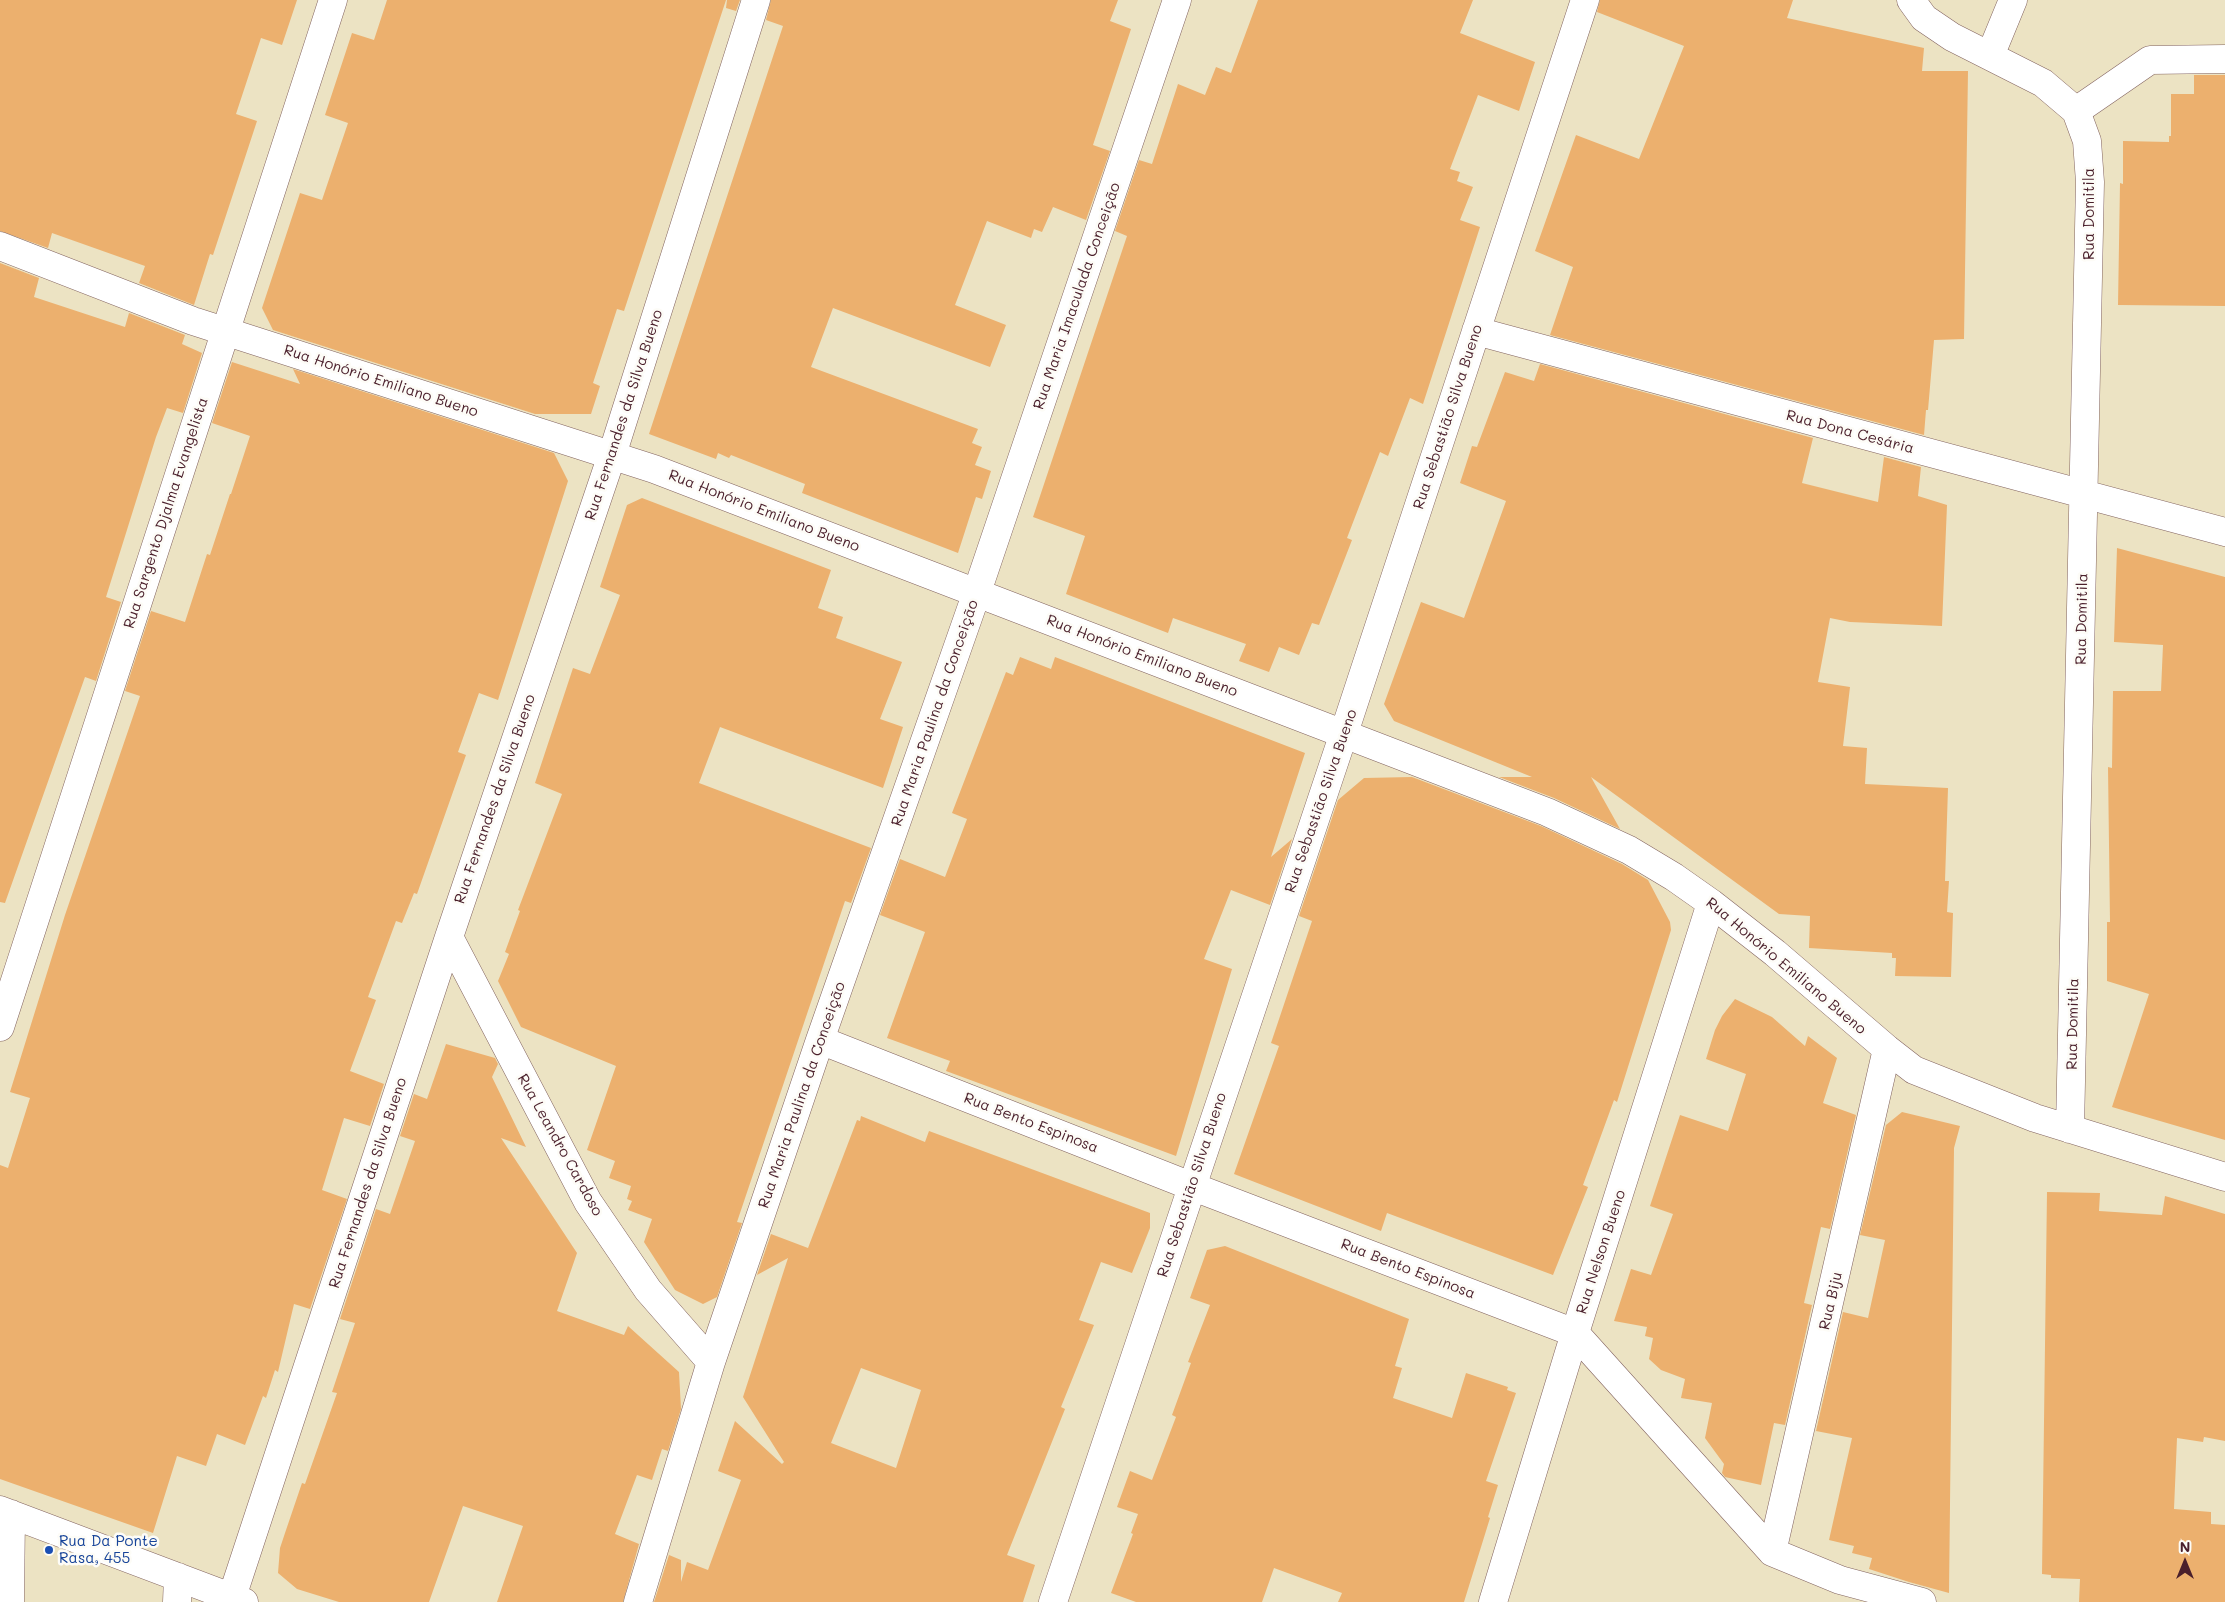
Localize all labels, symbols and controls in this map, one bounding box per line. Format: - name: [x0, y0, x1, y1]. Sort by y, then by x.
- street label: Rua Domitila: [2080, 168, 2098, 260]
- street label: Rua Maria Imaculada Conceição: [1030, 180, 1124, 412]
- street label: Rua Fernandes da Silva Bueno: [581, 307, 667, 523]
- street label: Rua Sebastião Silva Bueno: [1410, 322, 1486, 512]
- street label: Rua Honório Emiliano Bueno: [281, 341, 481, 421]
- street label: Rua Sargento Djalma Evangelista: [120, 395, 212, 631]
- street label: Rua Dona Cesária: [1784, 406, 1916, 458]
- street label: Rua Honório Emiliano Bueno: [666, 466, 862, 556]
- street label: Rua Domitila: [2072, 573, 2092, 665]
- street label: Rua Maria Paulina da Conceição: [888, 597, 982, 829]
- street label: Rua Honório Emiliano Bueno: [1044, 611, 1240, 701]
- street label: Rua Fernandes da Silva Bueno: [451, 692, 539, 906]
- street label: Rua Sebastião Silva Bueno: [1281, 707, 1361, 895]
- street label: Rua Honório Emiliano Bueno: [1702, 894, 1870, 1038]
- street label: Rua Domitila: [2063, 978, 2083, 1070]
- street label: Rua Maria Paulina da Conceição: [755, 979, 849, 1211]
- street label: Rua Leandro Cardoso: [513, 1071, 607, 1219]
- street label: Rua Fernandes da Silva Bueno: [325, 1075, 411, 1291]
- street label: Rua Bento Espinosa: [961, 1089, 1101, 1157]
- street label: Rua Sebastião Silva Bueno: [1154, 1090, 1230, 1280]
- street label: Rua Nelson Bueno: [1572, 1188, 1630, 1316]
- street label: Rua Bento Espinosa: [1338, 1235, 1478, 1303]
- street label: Rua Biju: [1816, 1270, 1846, 1332]
- place label: Rua Da Ponte Rasa, 455: [59, 1532, 158, 1567]
- north arrow: [2160, 1537, 2210, 1587]
- text: N: [2180, 1537, 2190, 1556]
- marker: Rua Da Ponte Rasa, 455: [43, 1544, 55, 1556]

